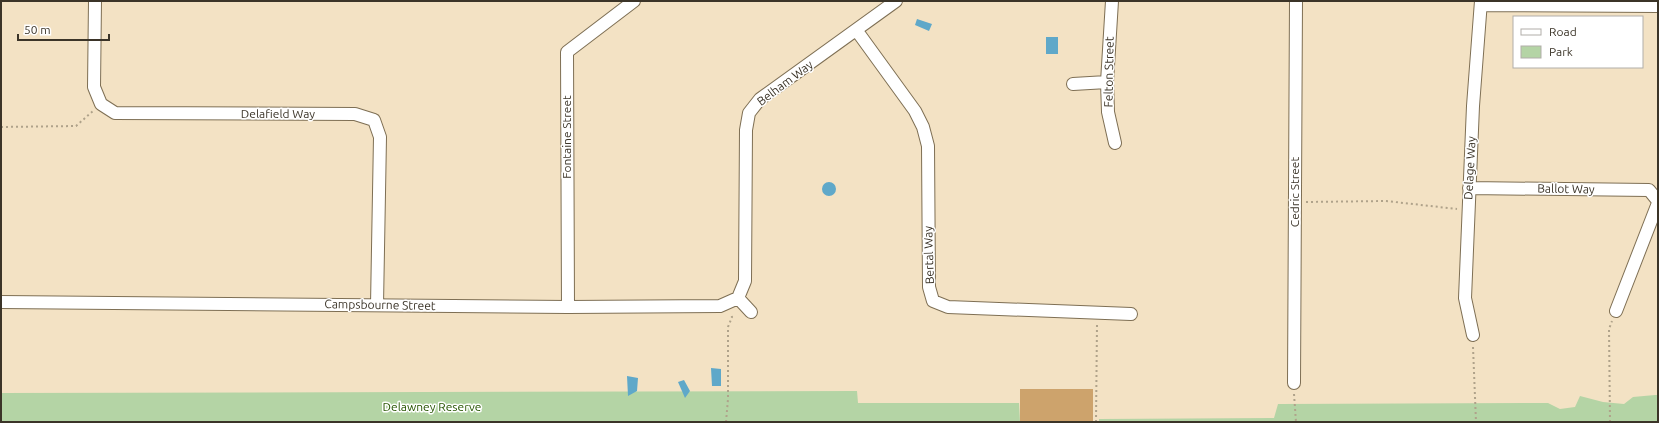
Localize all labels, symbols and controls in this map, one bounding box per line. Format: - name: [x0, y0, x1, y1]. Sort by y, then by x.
- scale bar: [18, 16, 109, 42]
- legend: [1513, 16, 1643, 68]
- text: 50 m: [24, 23, 51, 36]
- text: Road: [1549, 25, 1577, 38]
- street label: Felton Street: [1101, 36, 1116, 108]
- text: Park: [1549, 45, 1573, 58]
- street label: Belham Way: [754, 57, 815, 108]
- street label: Fontaine Street: [560, 95, 573, 179]
- street label: Delafield Way: [241, 107, 315, 120]
- street label: Delage Way: [1461, 136, 1478, 200]
- street label: Cedric Street: [1288, 157, 1301, 227]
- street label: Ballot Way: [1537, 182, 1595, 196]
- street label: Bertal Way: [921, 225, 936, 284]
- street label: Campsbourne Street: [324, 297, 436, 312]
- park label: Delawney Reserve: [383, 400, 481, 413]

